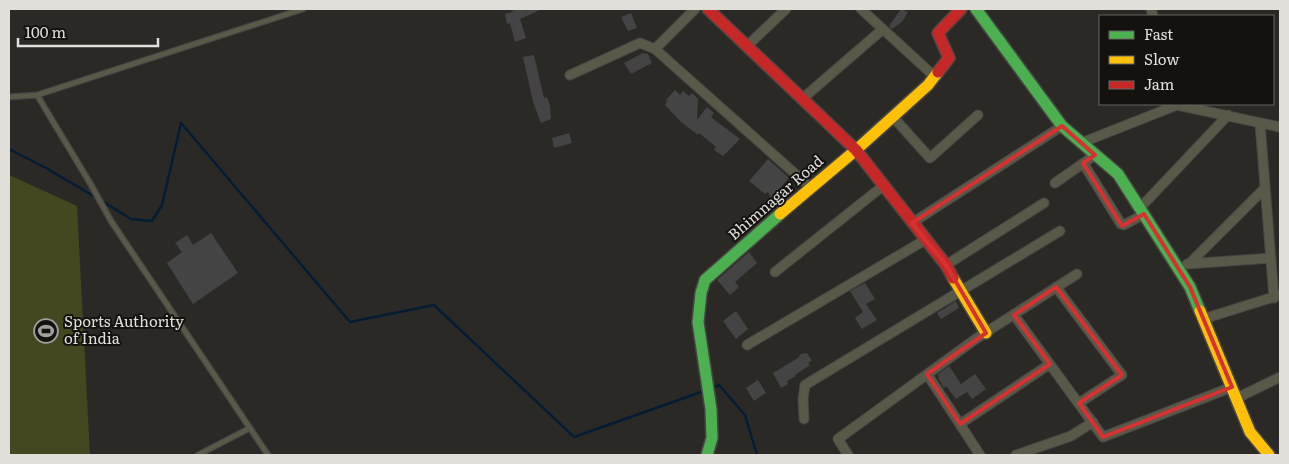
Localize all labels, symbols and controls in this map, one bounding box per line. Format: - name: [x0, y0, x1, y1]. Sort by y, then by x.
- scale bar: [18, 15, 158, 47]
- legend: [1099, 15, 1274, 105]
- text: 100 m: [25, 20, 66, 43]
- text: Fast: [1144, 22, 1173, 45]
- text: Slow: [1144, 47, 1179, 70]
- text: Jam: [1144, 72, 1175, 95]
- street label: Bhimnagar Road: [722, 149, 828, 245]
- place label: Sports Authority of India: [64, 309, 184, 349]
- sports icon: Sports Authority of India: [33, 318, 59, 344]

